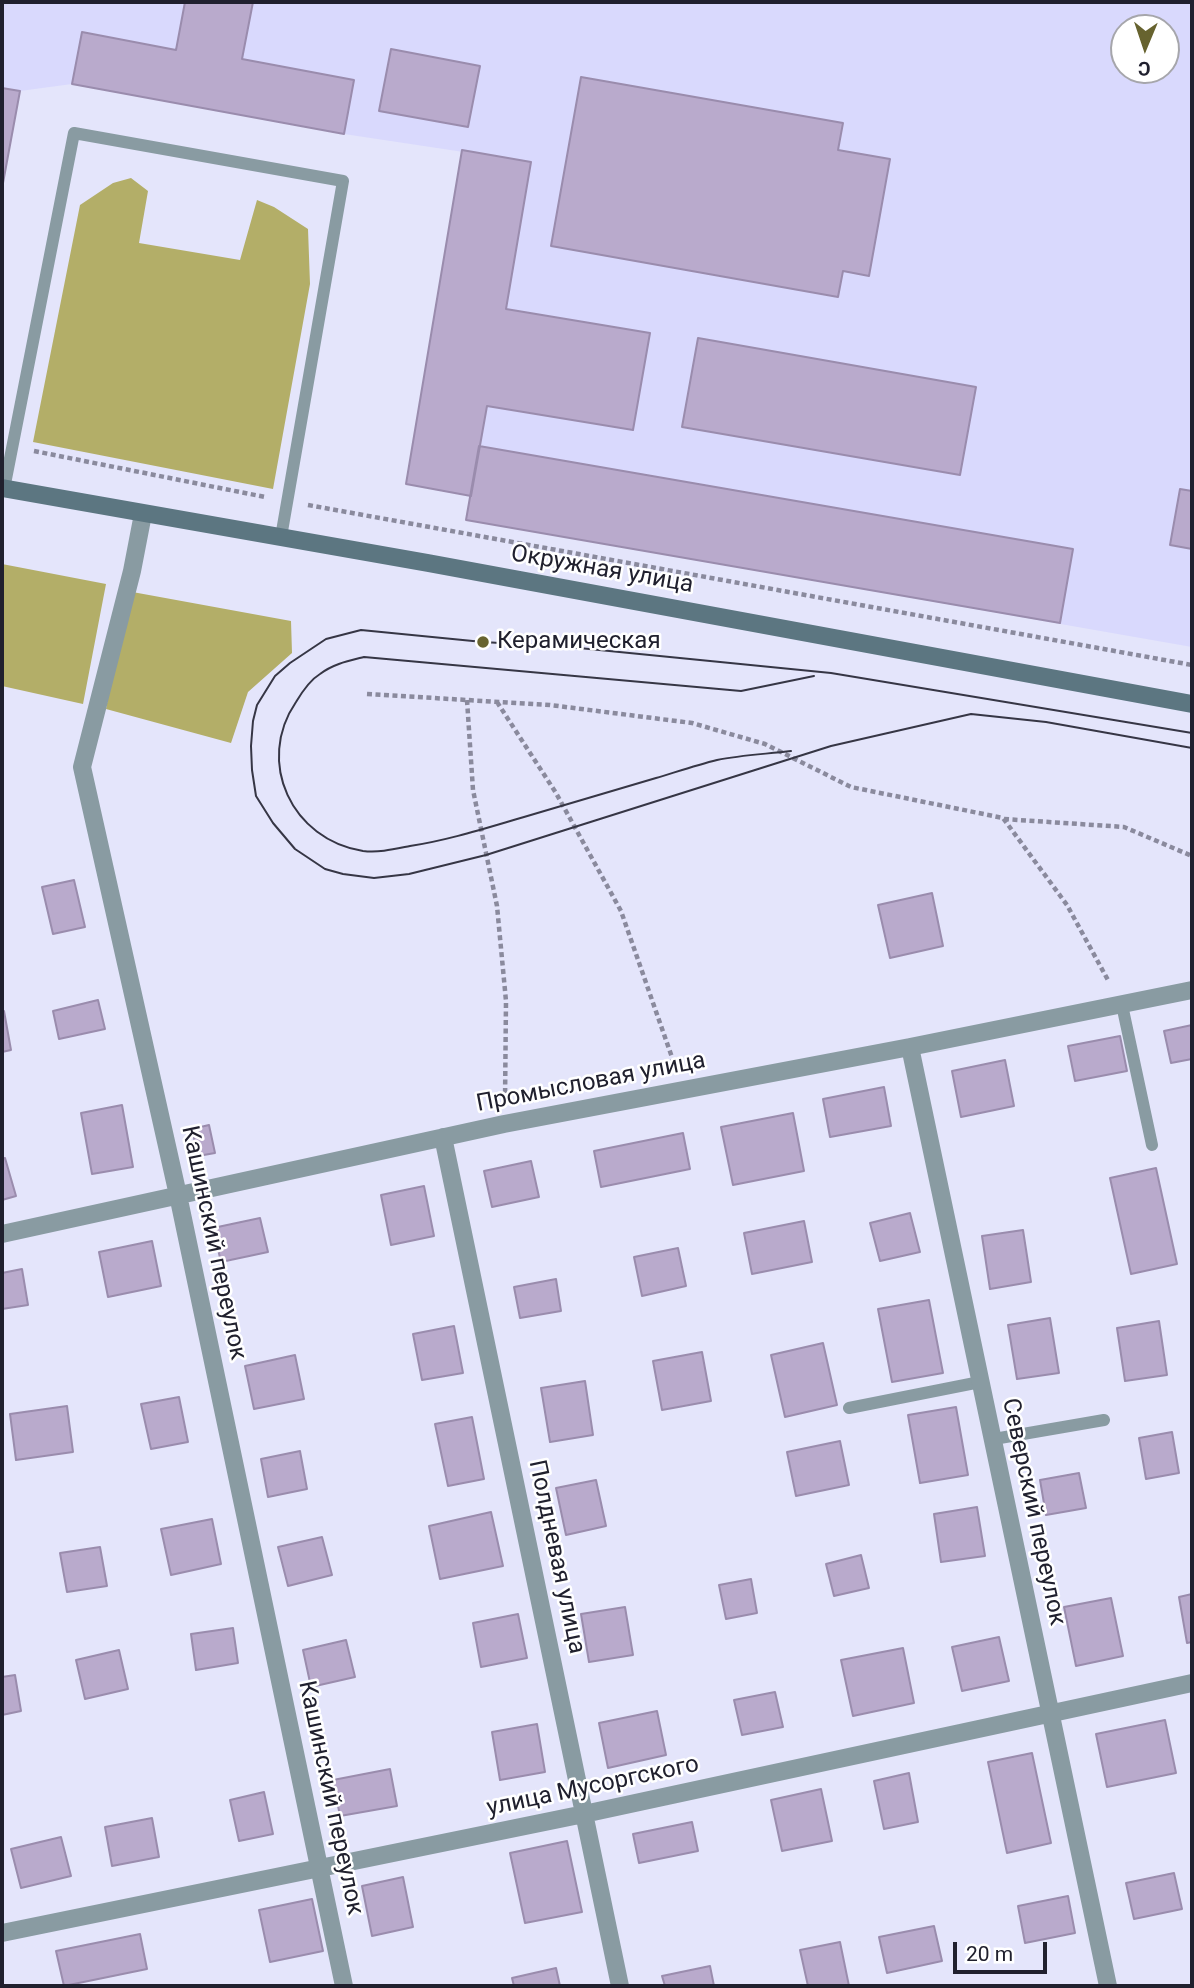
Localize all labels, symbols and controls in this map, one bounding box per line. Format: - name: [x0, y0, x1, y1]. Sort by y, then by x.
- north arrow: [1110, 14, 1180, 84]
- text: С: [1138, 57, 1151, 80]
- street label: Окружная улица: [509, 540, 695, 600]
- place label: Керамическая: [497, 628, 661, 656]
- marker: Керамическая: [475, 634, 491, 650]
- street label: Промысловая улица: [474, 1047, 708, 1119]
- street label: Кашинский переулок: [174, 1123, 252, 1363]
- street label: Северский переулок: [995, 1396, 1071, 1628]
- street label: Полдневая улица: [521, 1457, 591, 1657]
- street label: Кашинский переулок: [291, 1678, 369, 1918]
- street label: улица Мусоргского: [484, 1750, 702, 1824]
- scale bar: [956, 1928, 1050, 1972]
- text: 20 m: [966, 1942, 1013, 1966]

